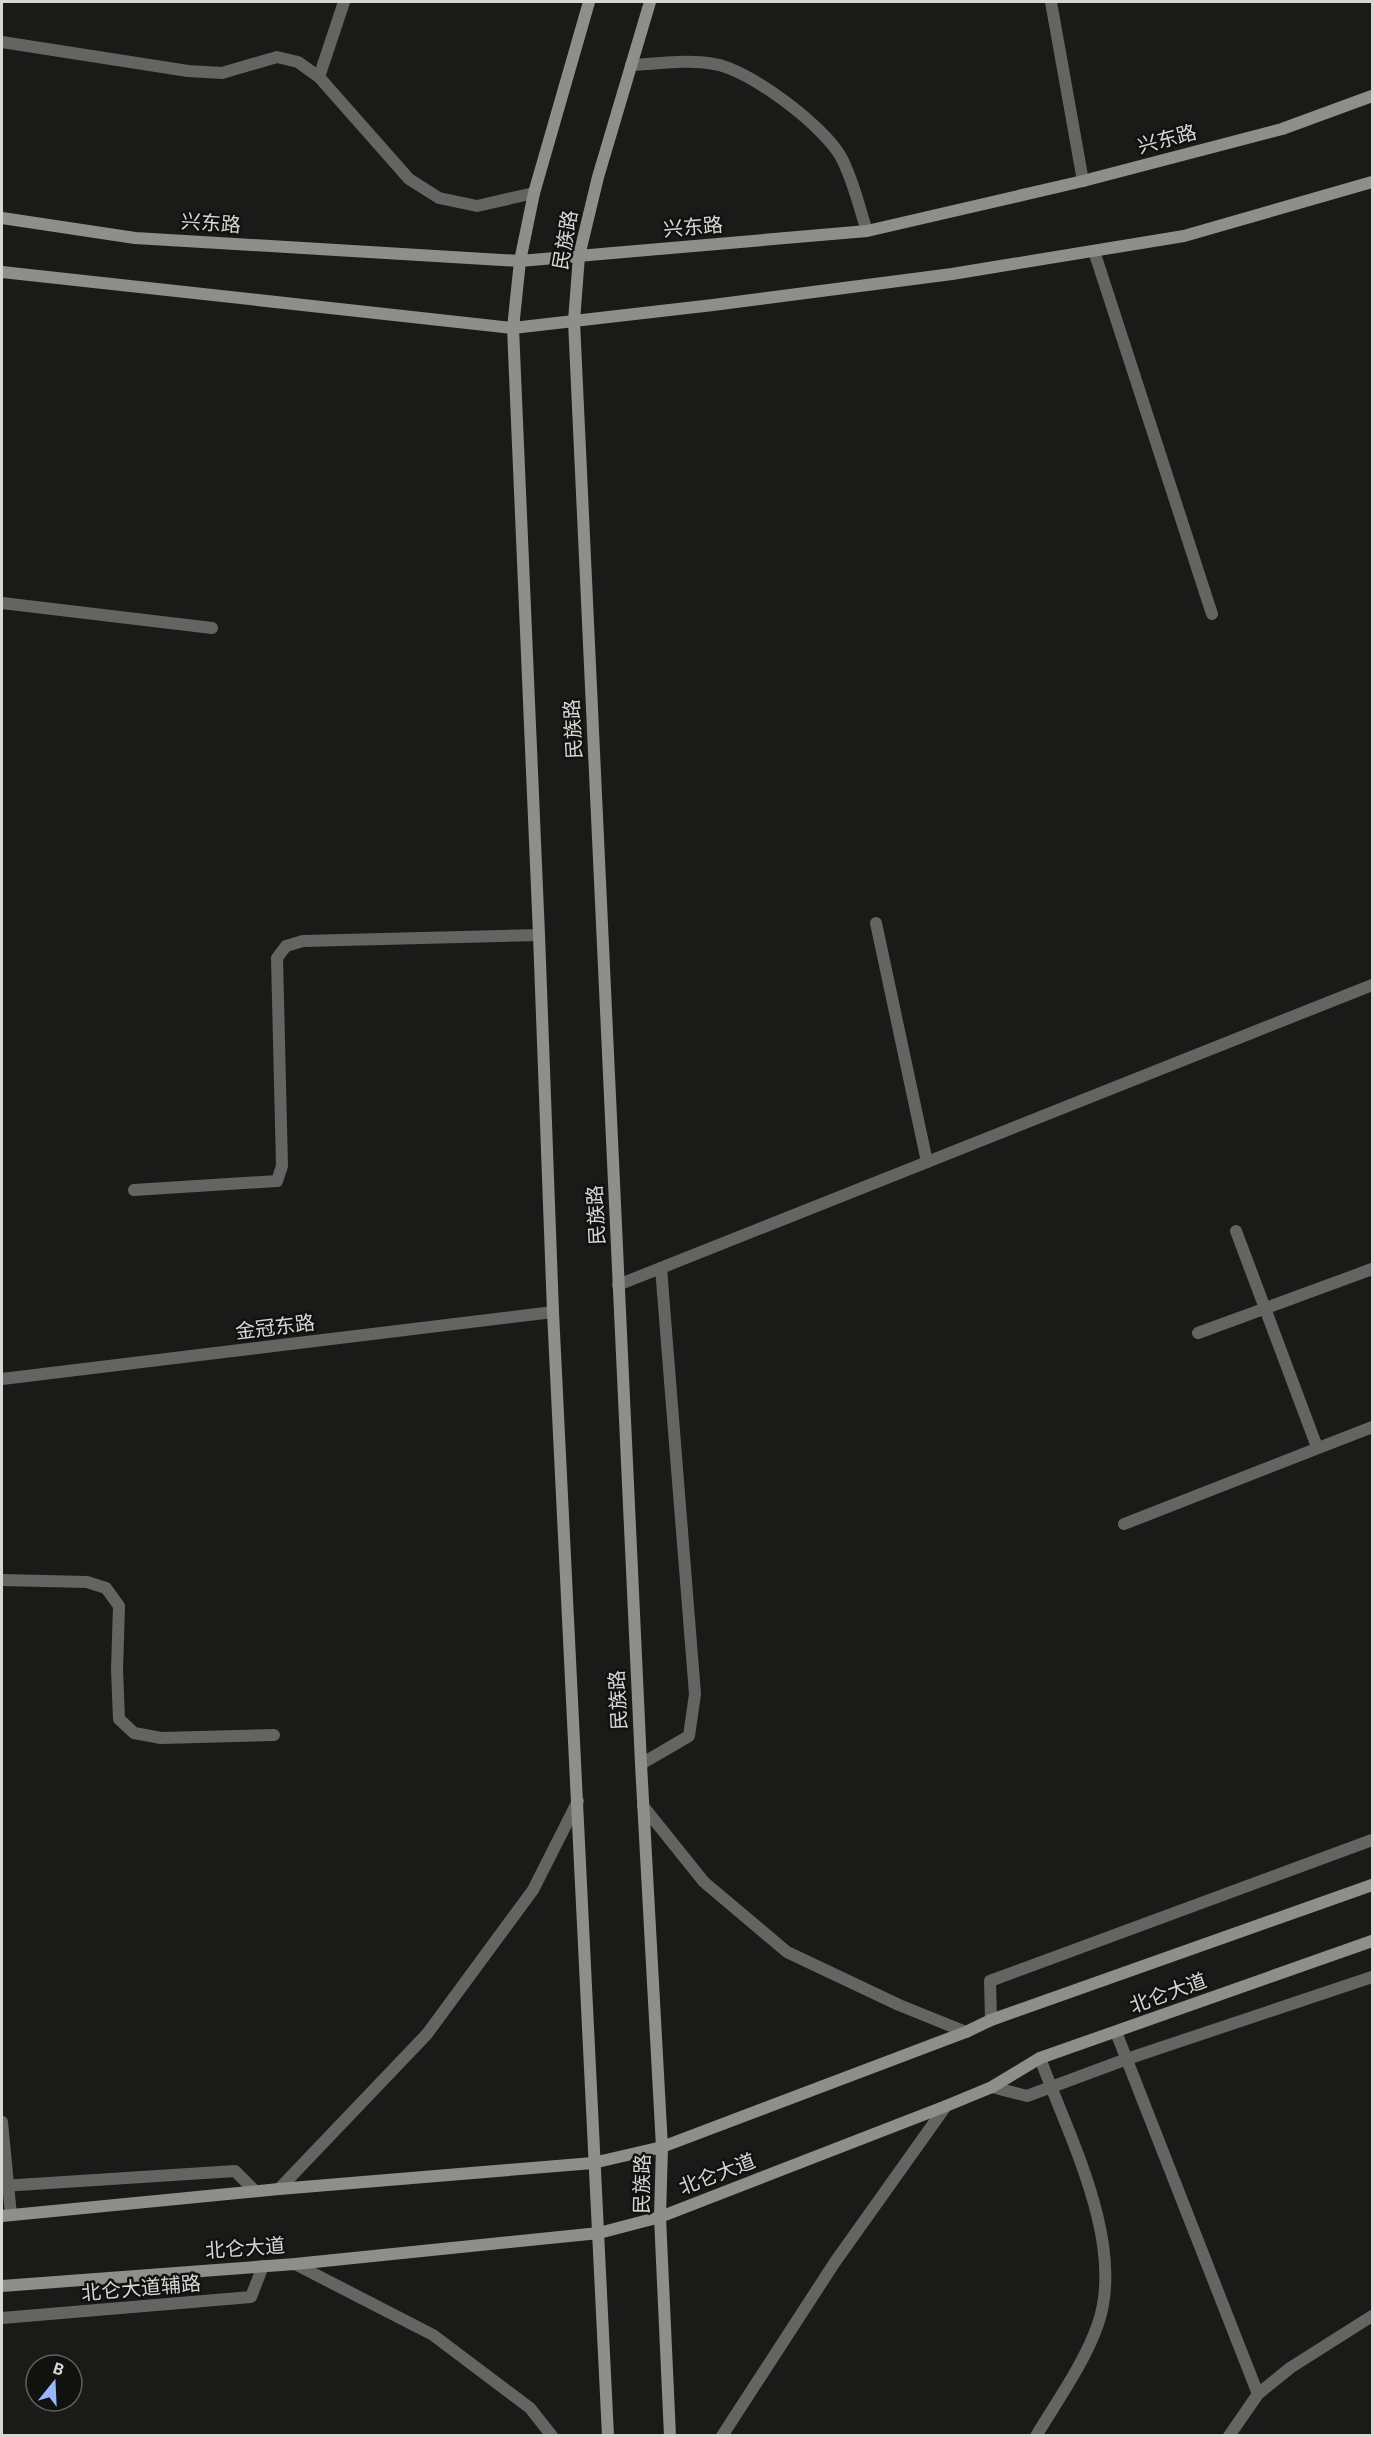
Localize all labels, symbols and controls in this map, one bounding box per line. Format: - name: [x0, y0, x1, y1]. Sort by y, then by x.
- street label: 兴东路: [1135, 120, 1199, 158]
- street label: 民族路: [548, 208, 582, 272]
- street label: 兴东路: [180, 209, 242, 237]
- street label: 兴东路: [662, 212, 724, 242]
- street label: 民族路: [559, 698, 587, 760]
- street label: 民族路: [582, 1184, 610, 1246]
- street label: 金冠东路: [234, 1310, 316, 1344]
- street label: 民族路: [604, 1669, 632, 1731]
- street label: 北仑大道: [1126, 1968, 1210, 2018]
- street label: 北仑大道: [675, 2148, 759, 2200]
- street label: 民族路: [629, 2154, 655, 2214]
- street label: 北仑大道: [204, 2233, 286, 2263]
- street label: 北仑大道辅路: [80, 2271, 202, 2305]
- north arrow: [24, 2353, 84, 2413]
- text: B: [51, 2359, 66, 2380]

